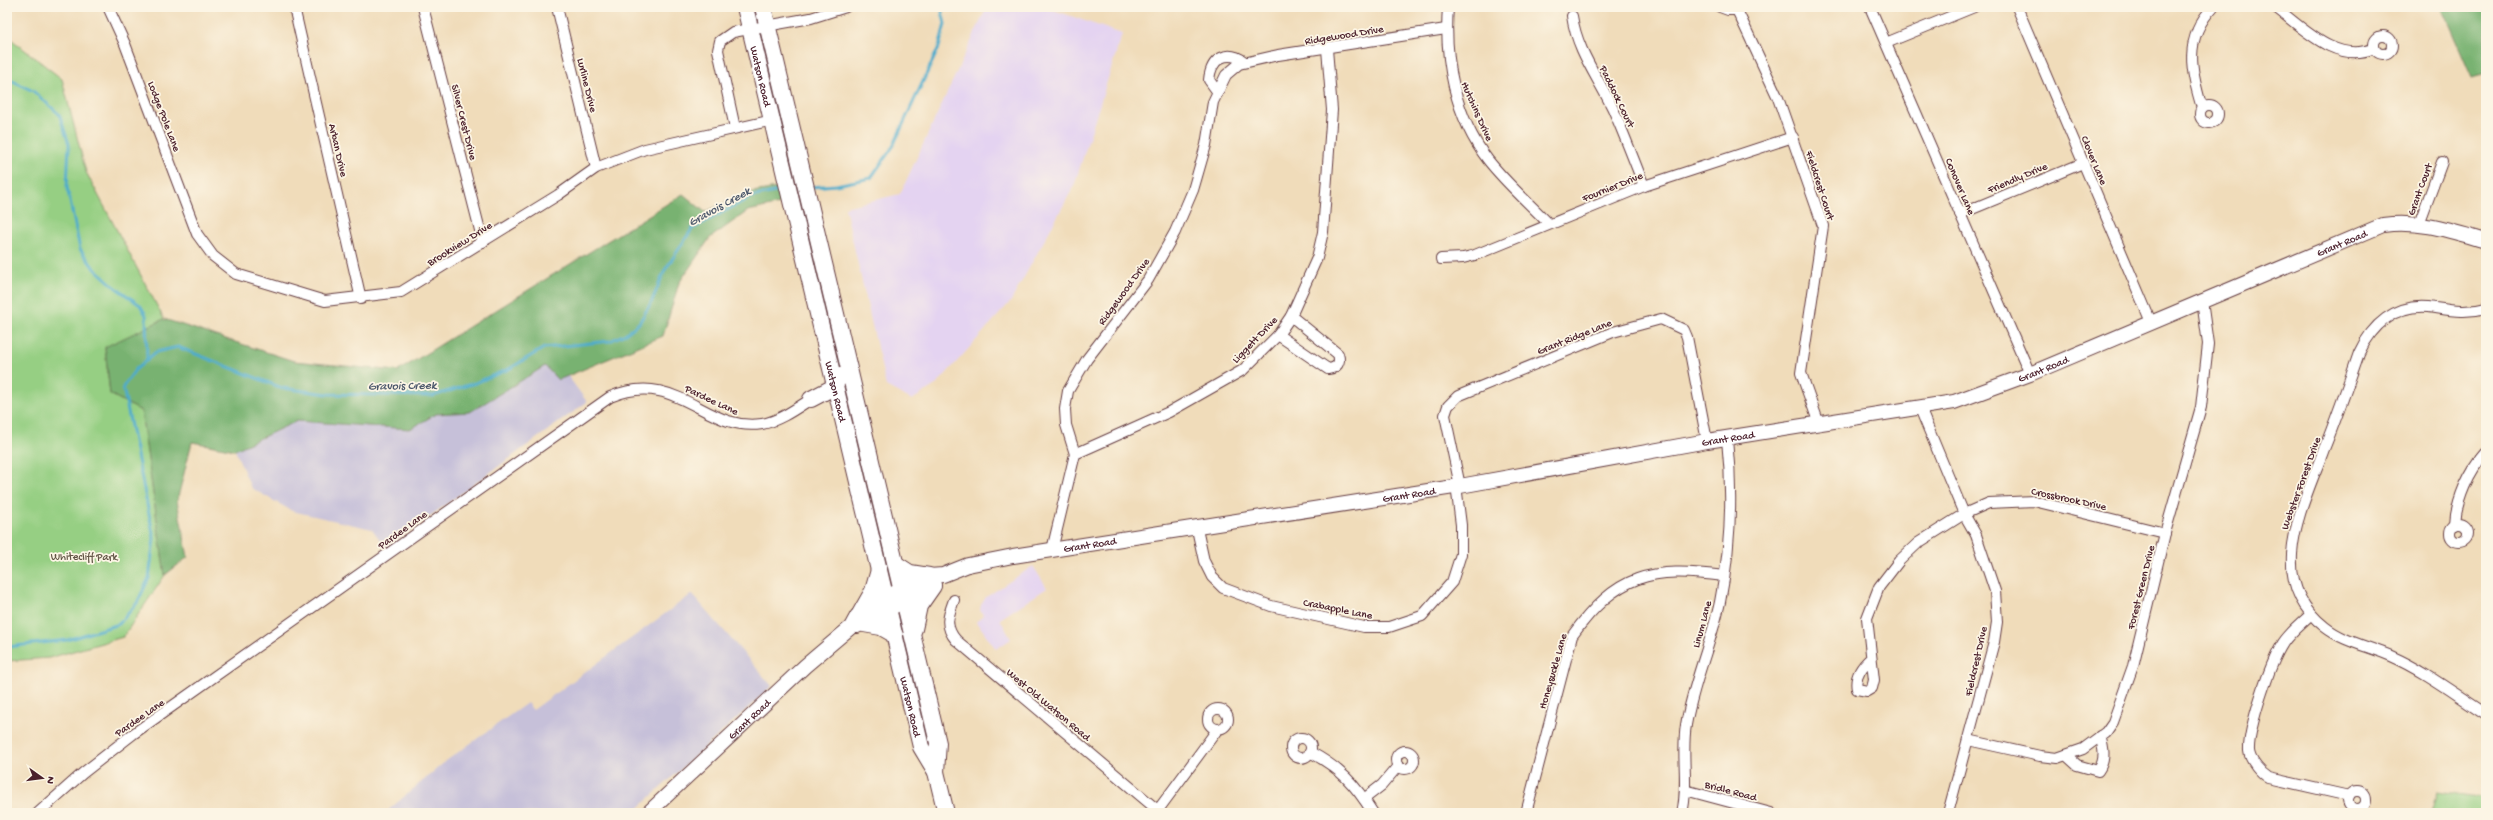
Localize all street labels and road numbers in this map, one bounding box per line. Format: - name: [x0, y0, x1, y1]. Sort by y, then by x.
- street label: Ridgewood Drive: [1304, 24, 1385, 48]
- street label: Watson Road: [747, 45, 773, 109]
- street label: Lurline Drive: [574, 57, 599, 114]
- street label: Paddock Court: [1596, 63, 1637, 131]
- street label: Lodge Pole Lane: [144, 80, 182, 154]
- street label: Hutchins Drive: [1458, 80, 1495, 144]
- street label: Silver Crest Drive: [448, 83, 478, 162]
- street label: Arban Drive: [325, 123, 349, 178]
- street label: Clover Lane: [2077, 134, 2109, 187]
- street label: Fieldcrest Court: [1802, 148, 1836, 223]
- street label: Conover Lane: [1942, 157, 1977, 217]
- street label: Friendly Drive: [1985, 161, 2050, 197]
- street label: Grant Court: [2406, 161, 2436, 217]
- street label: Fournier Drive: [1580, 170, 1645, 206]
- street label: Brookview Drive: [425, 220, 495, 270]
- street label: Grant Road: [2315, 228, 2371, 260]
- street label: Ridgewood Drive: [1096, 256, 1153, 328]
- street label: Liggett Drive: [1230, 314, 1281, 366]
- street label: Grant Ridge Lane: [1536, 317, 1614, 358]
- street label: Grant Road: [2017, 354, 2072, 386]
- street label: Watson Road: [821, 360, 848, 425]
- street label: Pardee Lane: [682, 383, 740, 419]
- street label: Grant Road: [1701, 429, 1757, 450]
- street label: Webster Forest Drive: [2280, 435, 2324, 532]
- street label: Grant Road: [1382, 486, 1438, 506]
- street label: Crossbrook Drive: [2030, 486, 2107, 514]
- street label: Pardee Lane: [376, 509, 430, 553]
- street label: Grant Road: [1063, 536, 1119, 556]
- street label: Forest Green Drive: [2125, 544, 2158, 632]
- street label: Crabapple Lane: [1302, 597, 1374, 623]
- street label: Linum Lane: [1691, 599, 1715, 649]
- street label: Fieldcrest Drive: [1963, 625, 1991, 698]
- street label: Honeysuckle Lane: [1537, 632, 1571, 711]
- street label: West Old Watson Road: [1003, 667, 1093, 745]
- street label: Watson Road: [896, 676, 923, 740]
- street label: Grant Road: [727, 696, 775, 743]
- street label: Pardee Lane: [112, 697, 167, 741]
- street label: Bridle Road: [1702, 779, 1759, 805]

